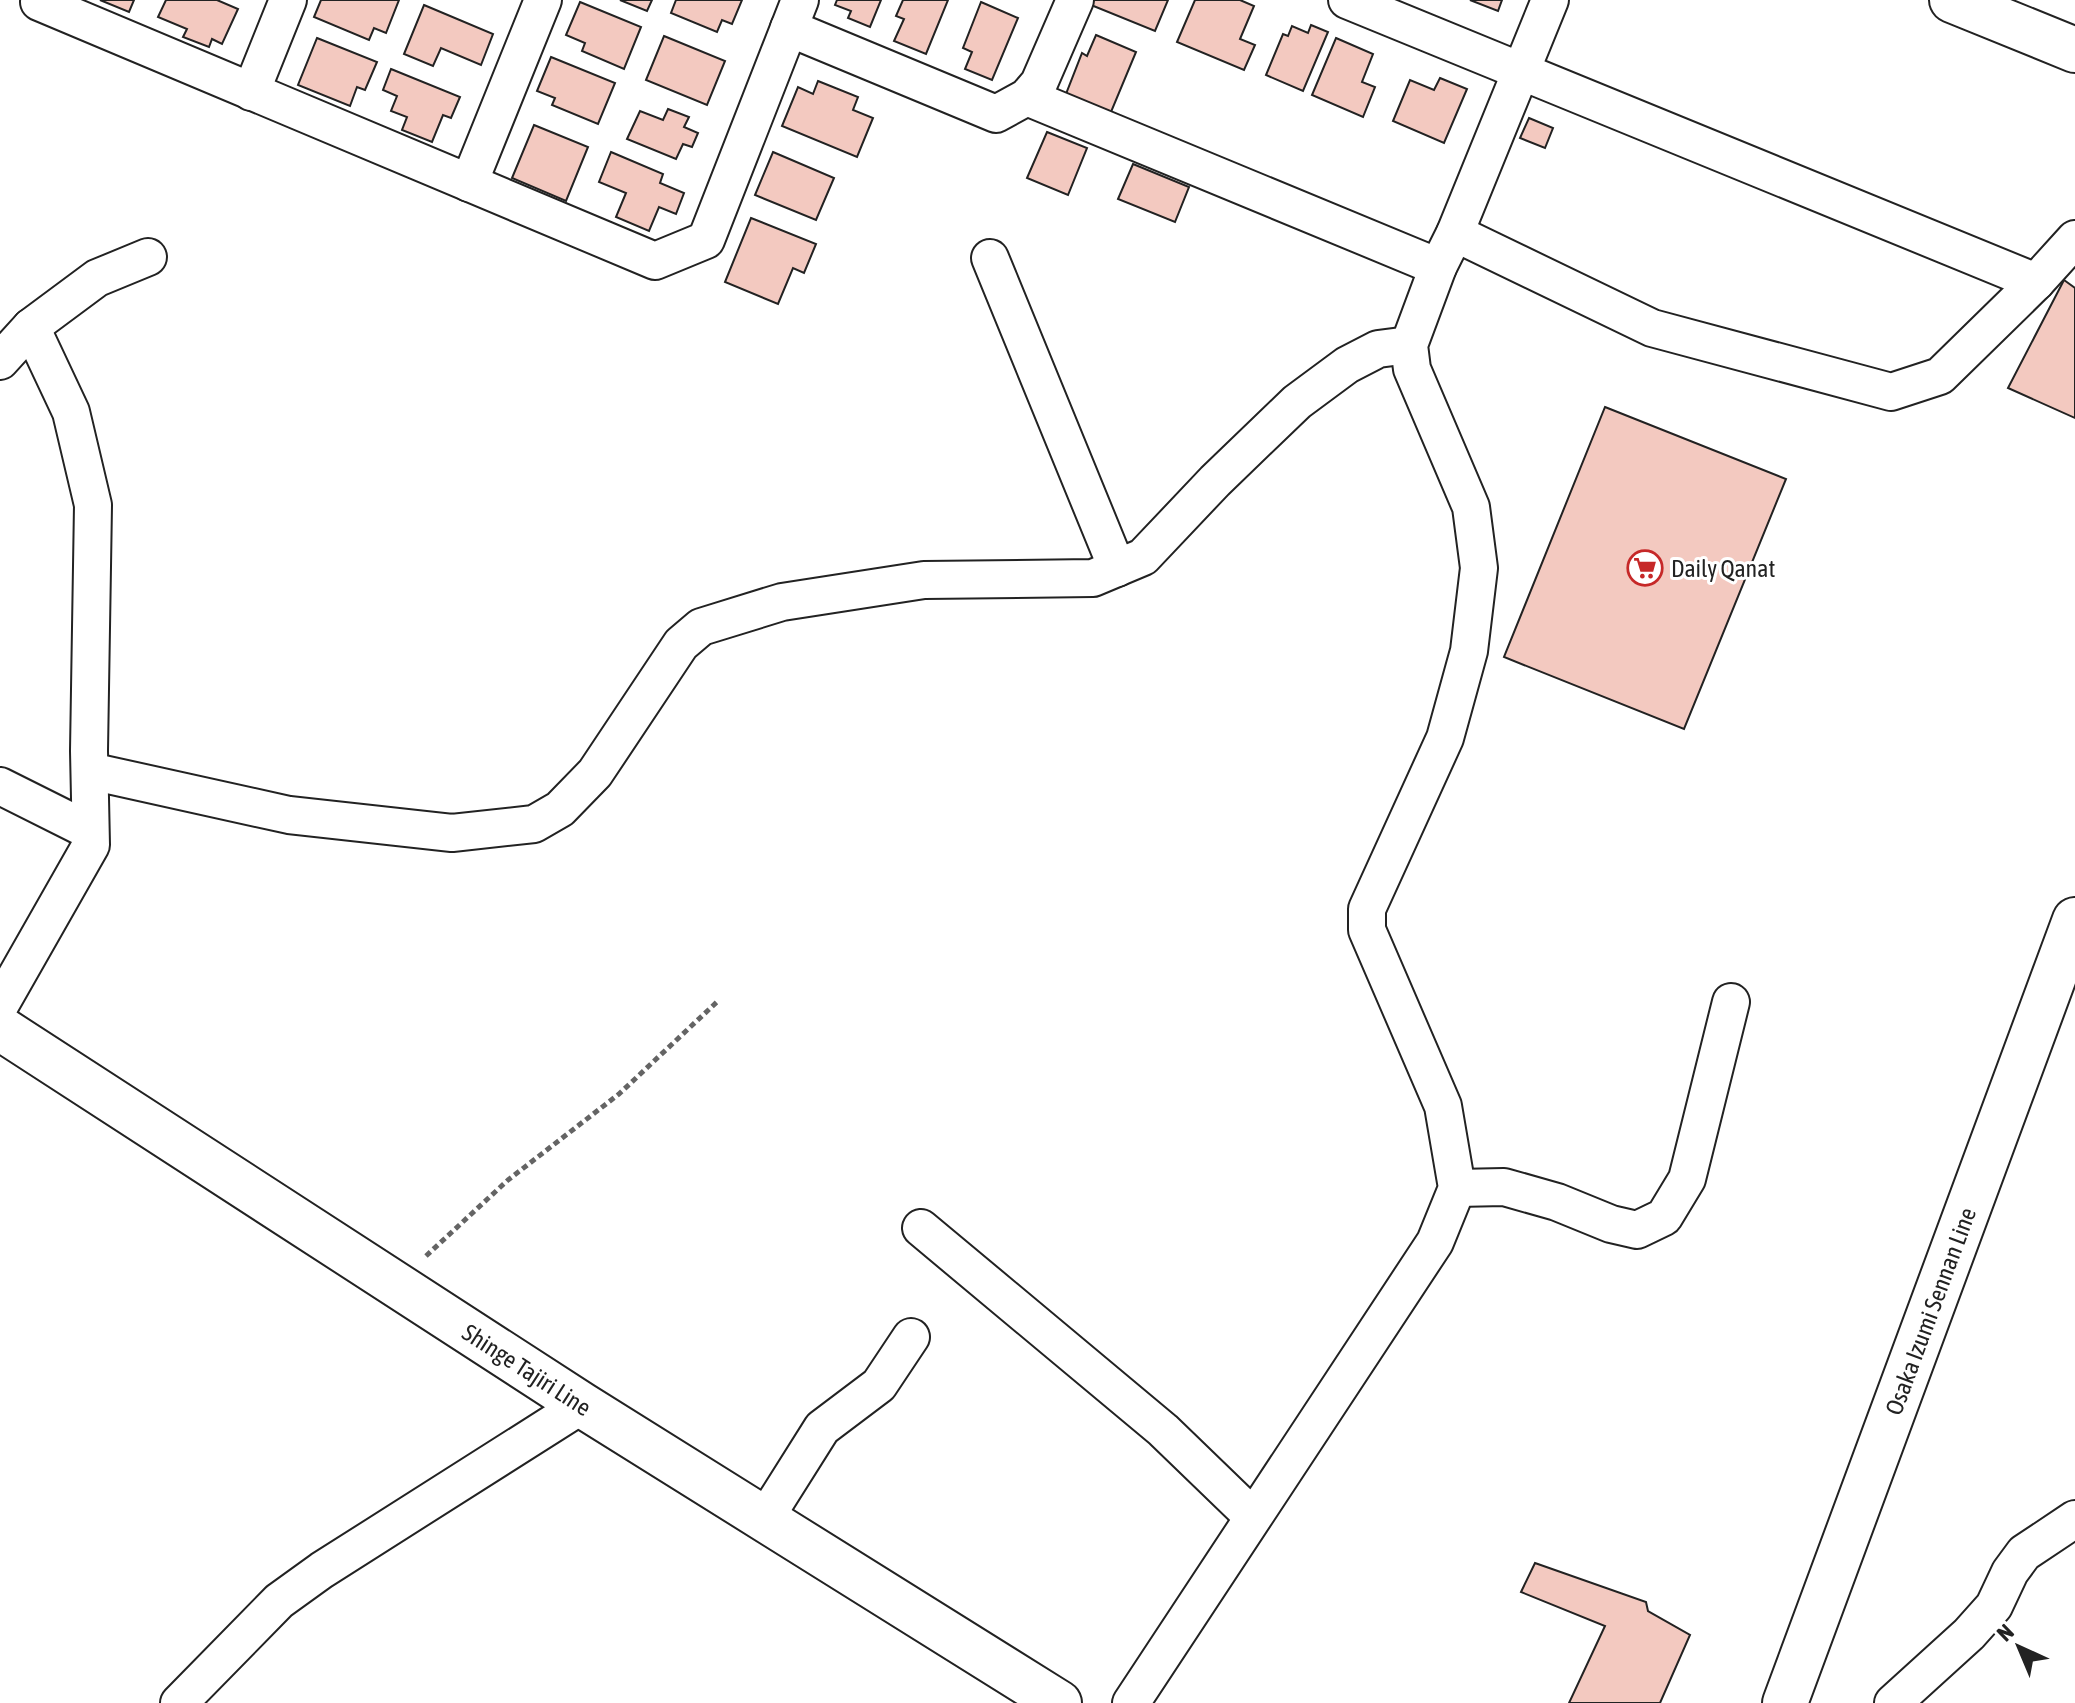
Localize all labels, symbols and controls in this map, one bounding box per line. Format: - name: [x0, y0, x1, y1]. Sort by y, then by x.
- supermarket icon: Daily Qanat: [1626, 549, 1664, 587]
- place label: Daily Qanat: [1671, 555, 1775, 582]
- street label: Osaka Izumi Sennan Line: [1879, 1204, 1981, 1418]
- street label: Shinge Tajiri Line: [458, 1318, 596, 1421]
- north arrow: [1979, 1607, 2059, 1687]
- text: N: [1991, 1619, 2019, 1646]

